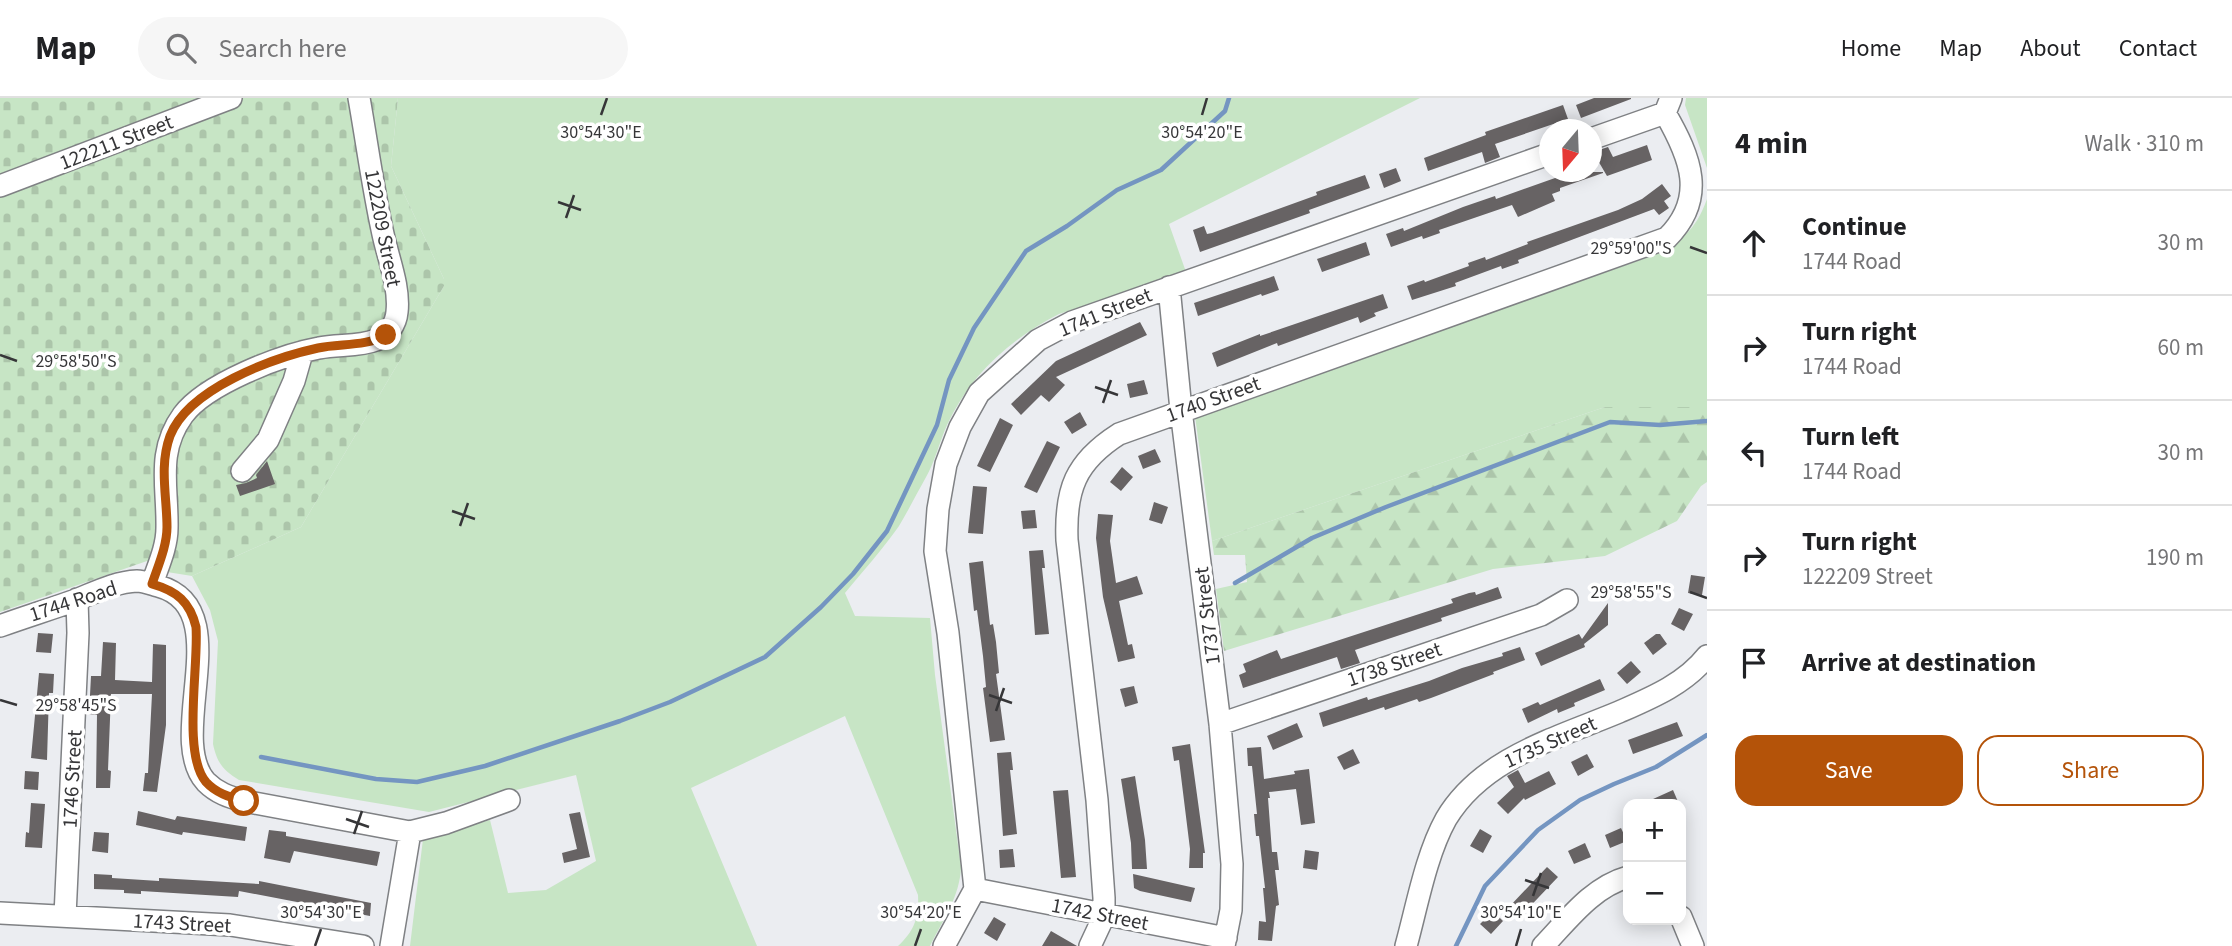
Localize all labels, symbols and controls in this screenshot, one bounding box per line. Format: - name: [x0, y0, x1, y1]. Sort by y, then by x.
- search box: [138, 17, 628, 80]
- text: Map: [35, 25, 96, 72]
- icon: search: [162, 29, 200, 67]
- text: Search here: [218, 30, 347, 67]
- text: Home: [1841, 31, 1901, 66]
- text: Map: [1939, 31, 1982, 66]
- text: About: [2020, 31, 2081, 66]
- text: Contact: [2119, 31, 2197, 66]
- street label: 122211 Street: [55, 107, 177, 177]
- north arrow: [1539, 119, 1602, 182]
- text: 30°54'30"E: [560, 120, 642, 145]
- text: 30°54'20"E: [1161, 120, 1243, 145]
- text: 4 min: [1735, 122, 1808, 165]
- text: Walk · 310 m: [2085, 127, 2204, 160]
- street label: 122209 Street: [357, 167, 409, 289]
- text: Continue: [1802, 208, 1907, 245]
- icon: ahead: [1735, 224, 1773, 262]
- text: 30 m: [2157, 226, 2204, 259]
- text: 29°59'00"S: [1590, 236, 1672, 261]
- text: 1744 Road: [1802, 245, 1902, 278]
- street label: 1741 Street: [1054, 280, 1156, 344]
- text: Turn right: [1802, 313, 1917, 350]
- route end: [370, 319, 401, 350]
- icon: right: [1735, 329, 1773, 367]
- text: 60 m: [2157, 331, 2204, 364]
- text: 29°58'50"S: [35, 349, 117, 374]
- text: 1744 Road: [1802, 350, 1902, 383]
- street label: 1740 Street: [1162, 368, 1264, 430]
- text: Turn left: [1802, 418, 1899, 455]
- icon: left: [1735, 434, 1773, 472]
- text: 30 m: [2157, 436, 2204, 469]
- text: 1744 Road: [1802, 455, 1902, 488]
- text: Turn right: [1802, 523, 1917, 560]
- icon: right: [1735, 539, 1773, 577]
- text: 190 m: [2146, 541, 2204, 574]
- text: 122209 Street: [1802, 560, 1933, 593]
- street label: 1737 Street: [1186, 565, 1228, 667]
- street label: 1744 Road: [25, 573, 121, 629]
- text: 29°58'55"S: [1590, 580, 1672, 605]
- street label: 1738 Street: [1343, 634, 1445, 694]
- icon: arrive: [1735, 644, 1773, 682]
- text: Arrive at destination: [1802, 644, 2036, 681]
- text: 29°58'45"S: [35, 693, 117, 718]
- street label: 1735 Street: [1499, 708, 1601, 776]
- street label: 1746 Street: [54, 729, 90, 829]
- button: Save: [1735, 735, 1963, 806]
- button: Share: [1977, 735, 2204, 806]
- route start: [228, 785, 259, 816]
- map controls: [1623, 799, 1686, 925]
- button: +: [1623, 799, 1686, 862]
- button: −: [1623, 862, 1686, 925]
- street label: 1742 Street: [1049, 890, 1151, 938]
- text: 30°54'30"E: [280, 900, 362, 925]
- text: 30°54'20"E: [880, 900, 962, 925]
- text: 30°54'10"E: [1480, 900, 1562, 925]
- street label: 1743 Street: [132, 905, 232, 941]

